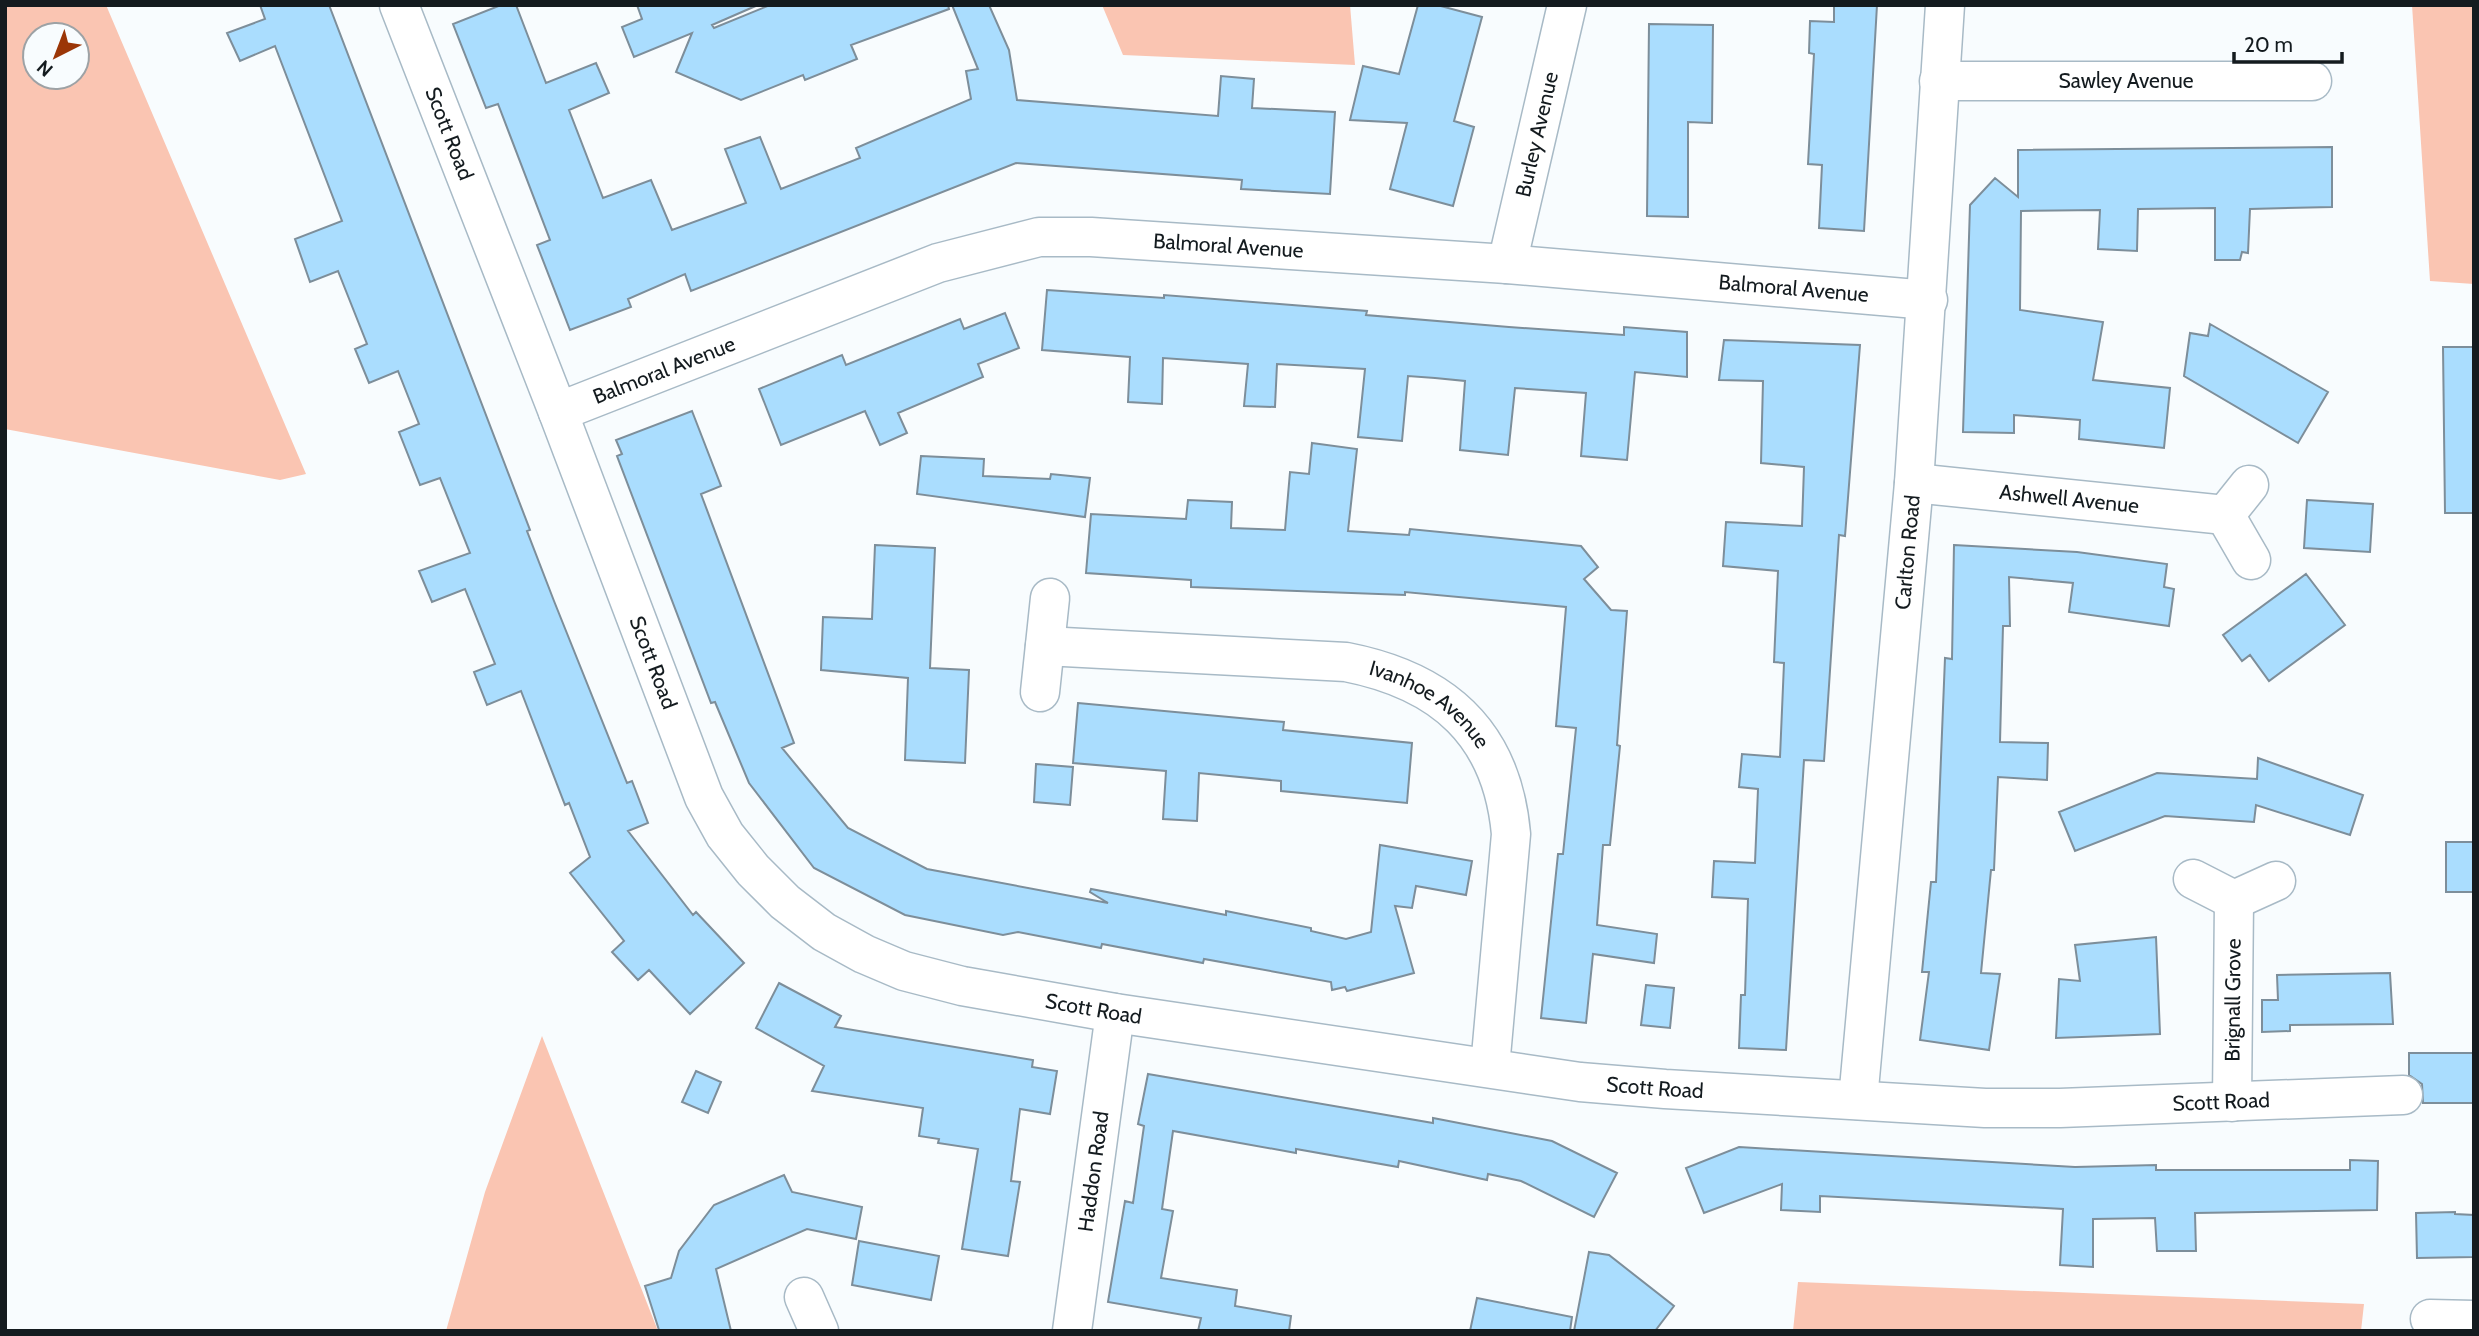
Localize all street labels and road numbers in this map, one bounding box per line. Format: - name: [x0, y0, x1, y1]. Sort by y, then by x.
- street label: Sawley Avenue: [2059, 68, 2194, 93]
- street label: Burley Avenue: [1510, 69, 1563, 199]
- street label: Scott Road: [420, 83, 479, 183]
- street label: Balmoral Avenue: [1152, 228, 1304, 263]
- street label: Balmoral Avenue: [1718, 269, 1870, 307]
- street label: Balmoral Avenue: [589, 331, 739, 409]
- street label: Ashwell Avenue: [1998, 479, 2140, 518]
- street label: Carlton Road: [1890, 494, 1925, 611]
- street label: Scott Road: [625, 612, 682, 712]
- street label: Ivanhoe Avenue: [1367, 655, 1495, 753]
- street label: Brignall Grove: [2219, 938, 2246, 1062]
- street label: Scott Road: [1043, 988, 1144, 1029]
- street label: Scott Road: [1605, 1071, 1704, 1103]
- street label: Scott Road: [2172, 1087, 2270, 1116]
- street label: Haddon Road: [1073, 1109, 1114, 1233]

